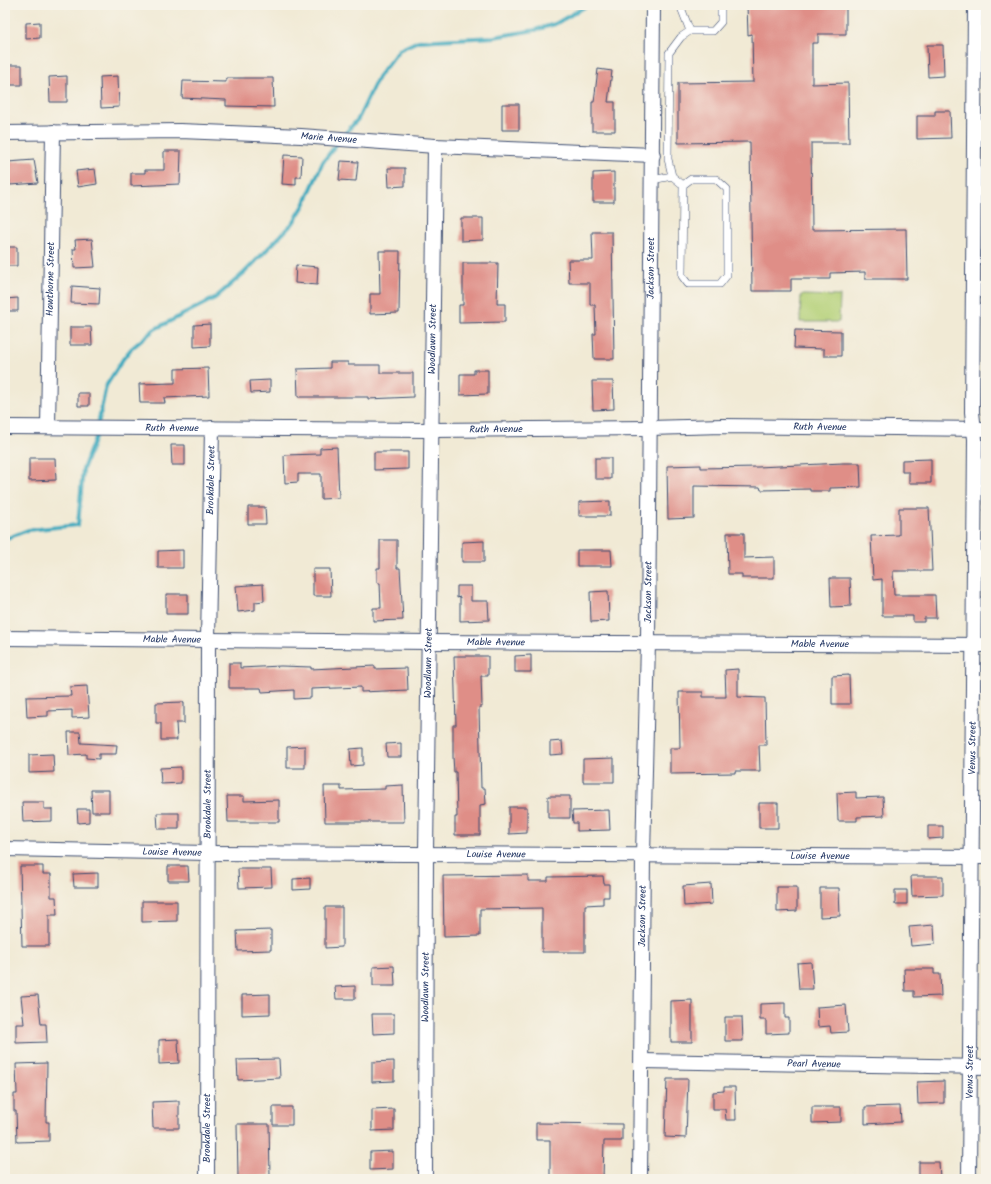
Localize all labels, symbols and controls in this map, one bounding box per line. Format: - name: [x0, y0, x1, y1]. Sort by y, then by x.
- street label: Marie Avenue: [300, 128, 358, 148]
- street label: Jackson Street: [643, 237, 659, 299]
- street label: Hawthorne Street: [42, 242, 59, 316]
- street label: Woodlawn Street: [424, 304, 441, 374]
- street label: Ruth Avenue: [793, 419, 847, 435]
- street label: Ruth Avenue: [145, 420, 199, 436]
- street label: Ruth Avenue: [469, 421, 523, 438]
- street label: Brookdale Street: [202, 445, 220, 515]
- street label: Jackson Street: [640, 561, 657, 623]
- street label: Woodlawn Street: [420, 628, 437, 698]
- street label: Mable Avenue: [143, 631, 202, 648]
- street label: Mable Avenue: [467, 634, 526, 651]
- street label: Mable Avenue: [791, 636, 850, 652]
- street label: Venus Street: [964, 721, 981, 775]
- street label: Brookdale Street: [200, 769, 216, 839]
- street label: Louise Avenue: [142, 844, 202, 861]
- street label: Louise Avenue: [466, 846, 526, 863]
- street label: Louise Avenue: [790, 848, 850, 864]
- street label: Jackson Street: [634, 885, 651, 947]
- street label: Woodlawn Street: [417, 952, 434, 1022]
- street label: Venus Street: [962, 1045, 978, 1099]
- street label: Pearl Avenue: [787, 1056, 842, 1072]
- street label: Brookdale Street: [199, 1093, 215, 1163]

